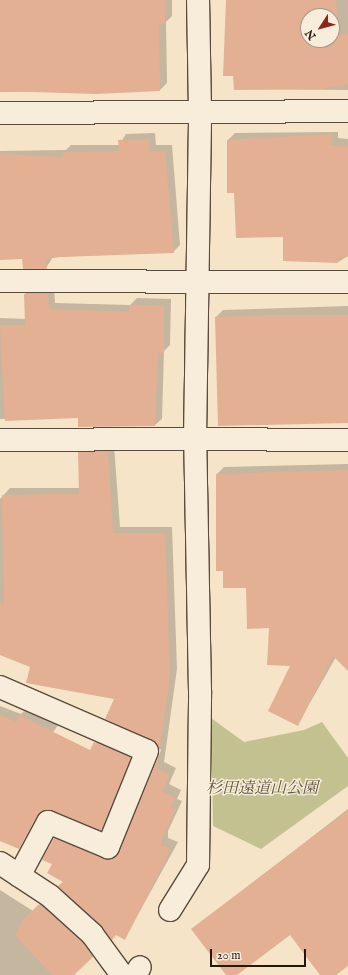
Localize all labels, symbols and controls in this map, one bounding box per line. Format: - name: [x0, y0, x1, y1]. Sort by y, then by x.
- north arrow: [300, 8, 340, 48]
- text: N: [303, 26, 320, 42]
- park label: 杉田遠道山公園: [206, 779, 318, 799]
- scale bar: [212, 941, 308, 967]
- text: 20 m: [217, 948, 240, 963]

